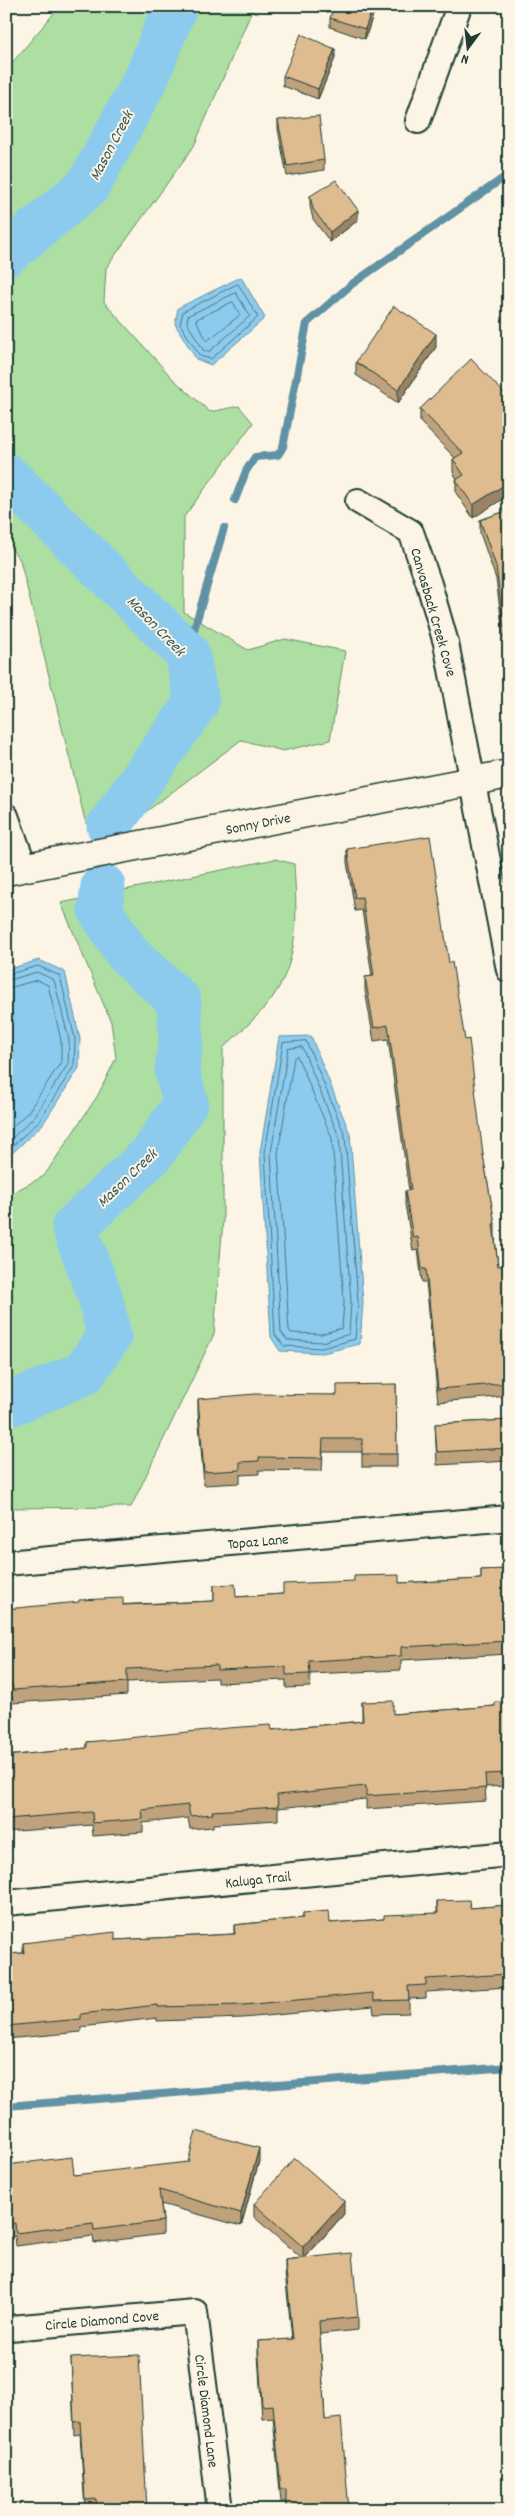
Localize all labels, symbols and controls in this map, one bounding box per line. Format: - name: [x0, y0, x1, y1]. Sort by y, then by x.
- north arrow: [442, 22, 492, 72]
- text: N: [459, 48, 471, 69]
- water label: Mason Creek: [84, 106, 141, 185]
- street label: Canvasback Creek Cove: [403, 546, 461, 680]
- water label: Mason Creek: [120, 591, 191, 663]
- street label: Sonny Drive: [224, 808, 293, 842]
- water label: Mason Creek: [92, 1143, 164, 1214]
- street label: Topaz Lane: [227, 1529, 290, 1557]
- street label: Kaluga Trail: [224, 1867, 293, 1895]
- street label: Circle Diamond Cove: [44, 2306, 160, 2338]
- street label: Circle Diamond Lane: [187, 2353, 223, 2470]

